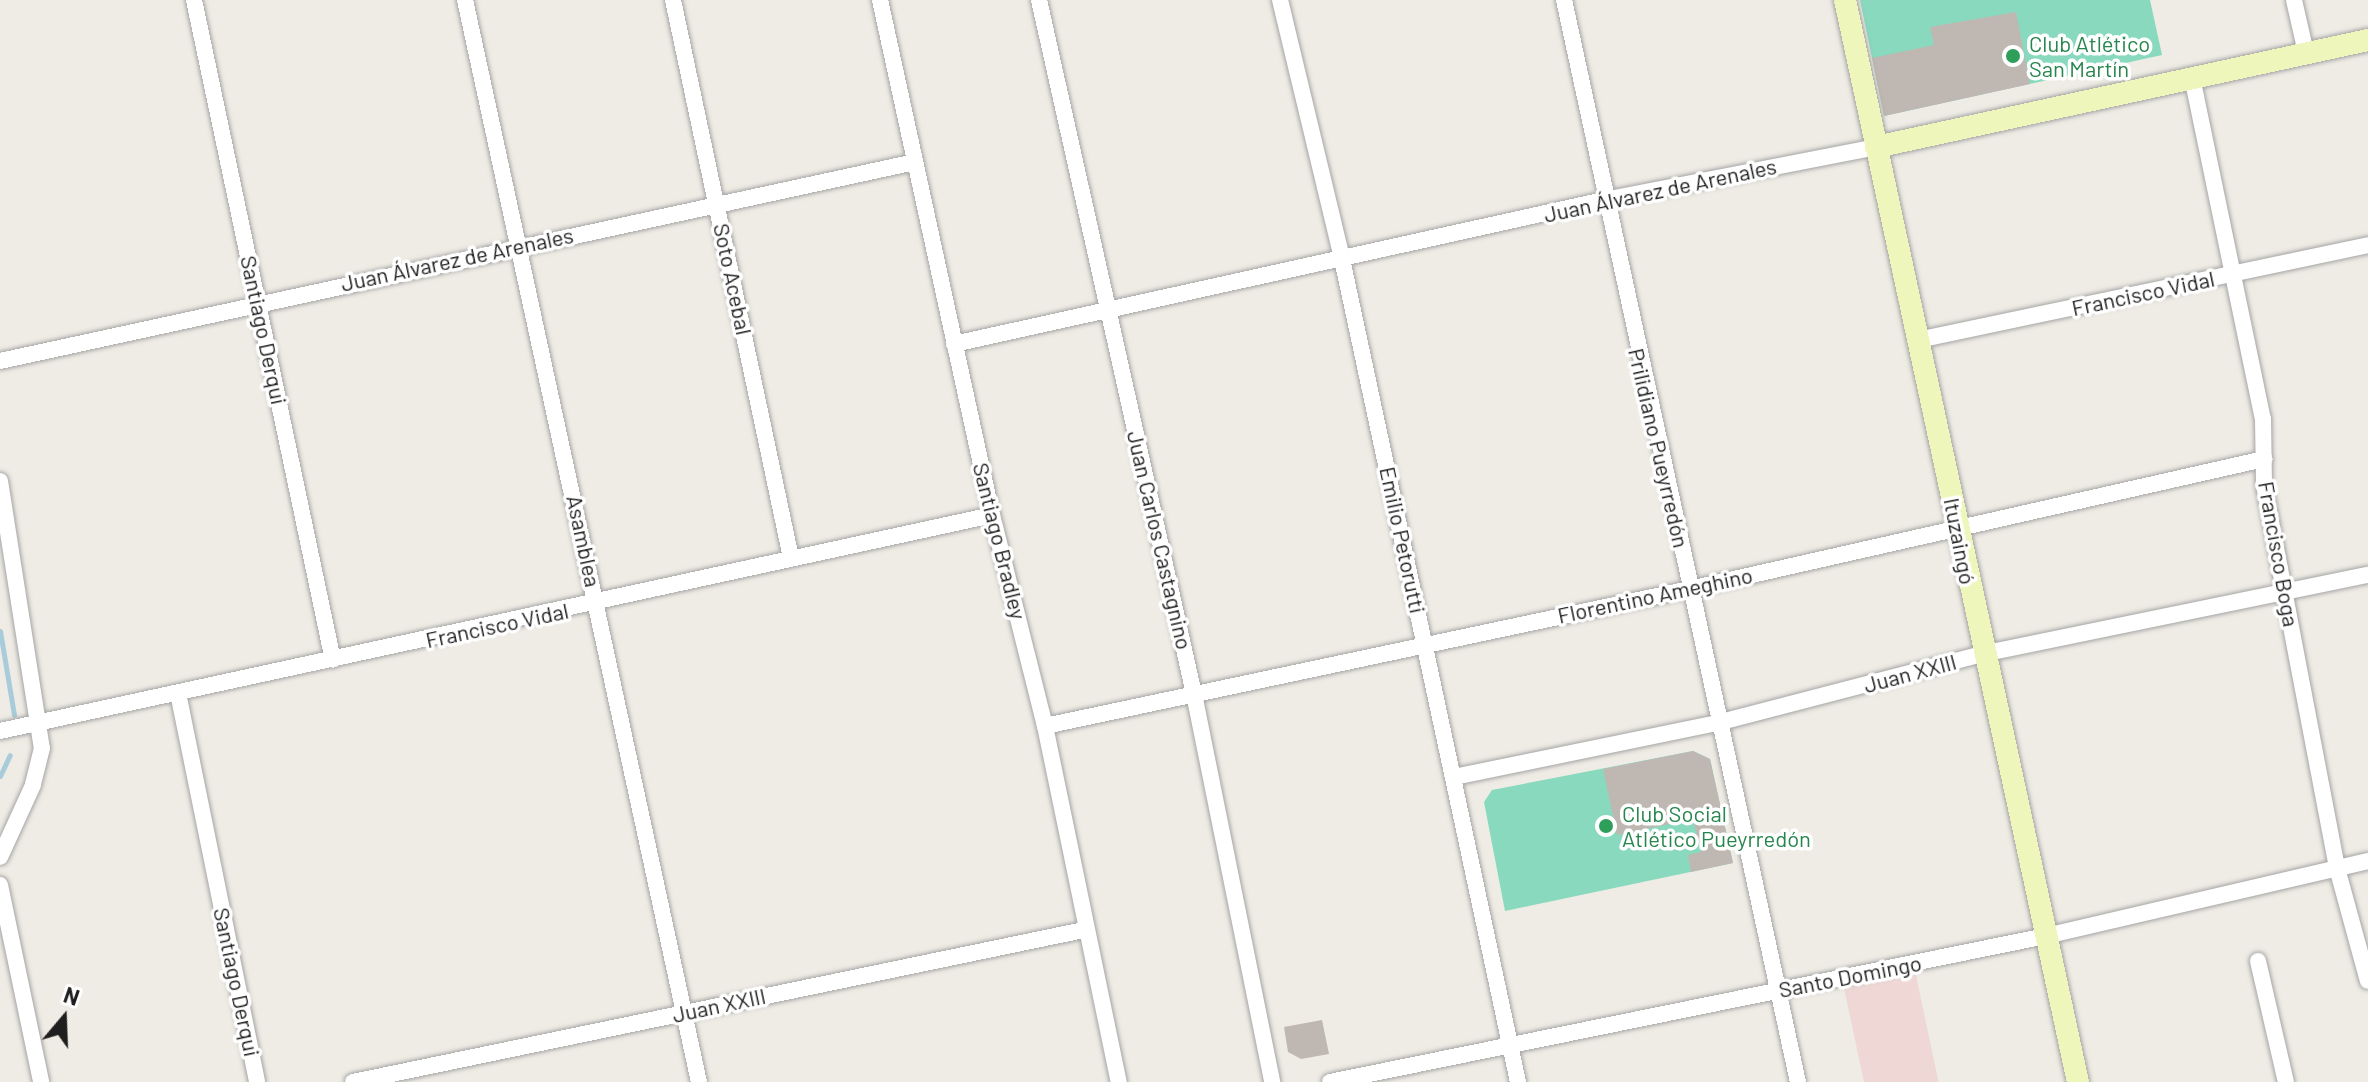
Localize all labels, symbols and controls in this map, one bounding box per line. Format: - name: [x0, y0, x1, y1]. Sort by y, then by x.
- place label: Club Atlético San Martín: [2029, 30, 2150, 82]
- marker: Club Atlético San Martín: [2004, 47, 2022, 65]
- street label: Juan Álvarez de Arenales: [1541, 152, 1779, 228]
- street label: Juan Álvarez de Arenales: [338, 221, 576, 297]
- street label: Soto Acebal: [708, 221, 758, 337]
- street label: Santiago Derqui: [235, 253, 293, 407]
- street label: Francisco Vidal: [2069, 265, 2217, 321]
- street label: Prilidiano Pueyrredón: [1623, 346, 1695, 550]
- street label: Juan Carlos Castagnino: [1122, 428, 1198, 652]
- street label: Santiago Bradley: [968, 460, 1032, 622]
- street label: Emilio Petorutti: [1375, 464, 1431, 616]
- street label: Francisco Boga: [2253, 479, 2305, 629]
- street label: Asamblea: [561, 493, 607, 589]
- street label: Ituzaingó: [1939, 496, 1981, 586]
- street label: Florentino Ameghino: [1555, 561, 1755, 629]
- street label: Francisco Vidal: [423, 597, 571, 653]
- street label: Juan XXIII: [1861, 648, 1959, 698]
- place label: Club Social Atlético Pueyrredón: [1622, 800, 1811, 852]
- marker: Club Social Atlético Pueyrredón: [1597, 817, 1615, 835]
- street label: Santiago Derqui: [208, 905, 266, 1059]
- street label: Santo Domingo: [1776, 949, 1924, 1003]
- north arrow: [24, 978, 104, 1058]
- text: N: [61, 981, 83, 1010]
- street label: Juan XXIII: [670, 982, 768, 1028]

